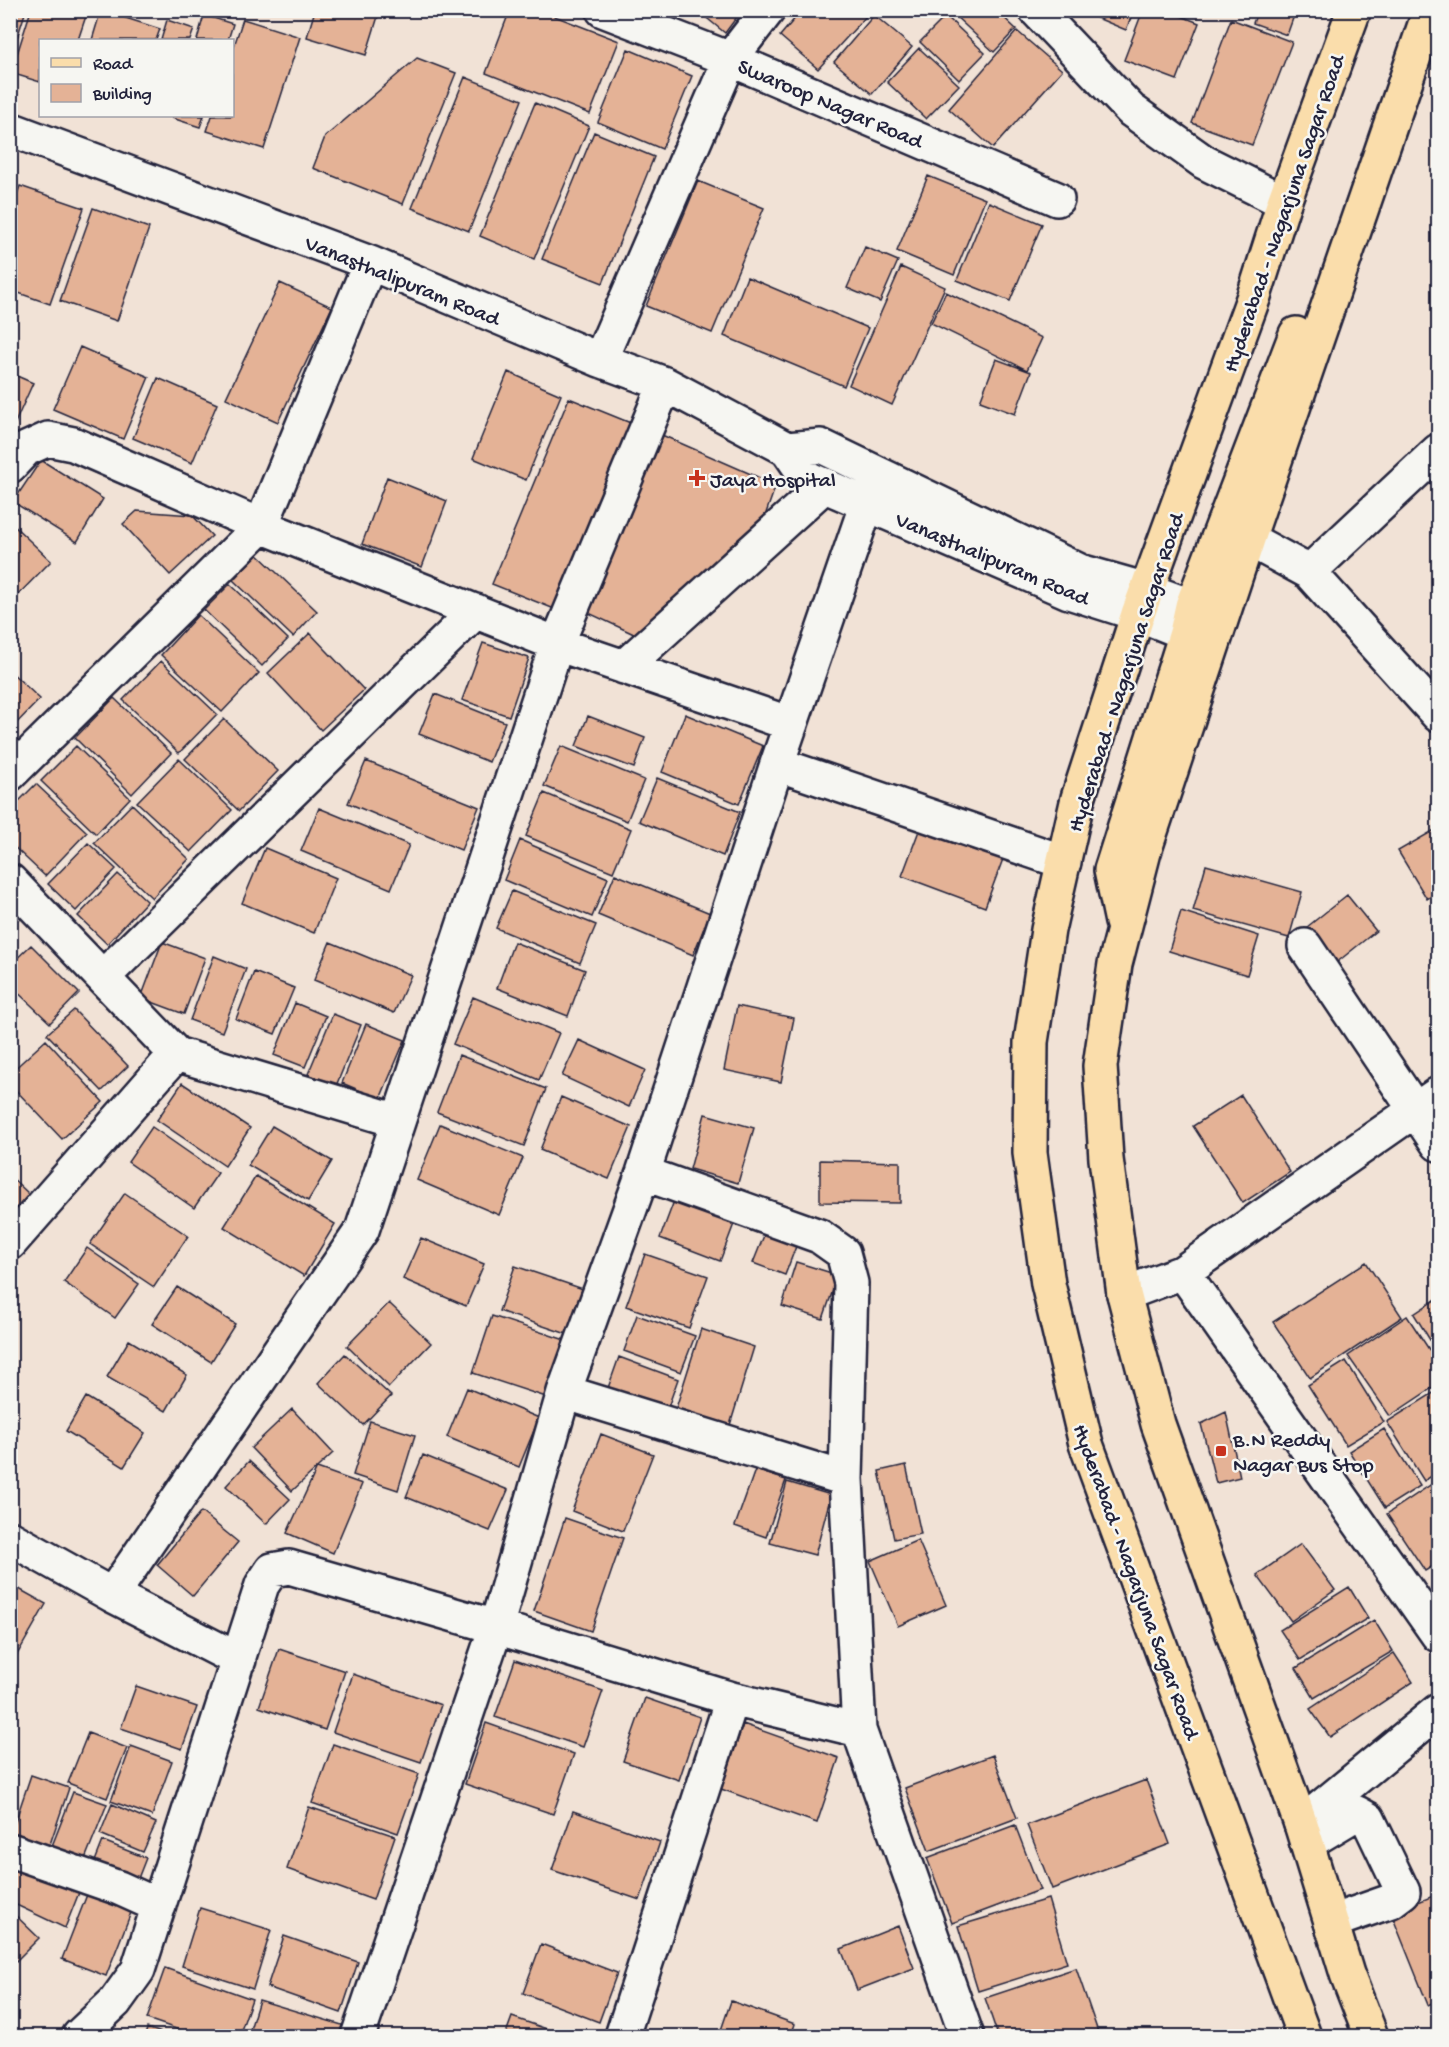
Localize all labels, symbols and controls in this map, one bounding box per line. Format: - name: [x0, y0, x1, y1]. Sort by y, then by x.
- legend: [39, 39, 234, 117]
- street label: Hyderabad - Nagarjuna Sagar Road: [1219, 50, 1353, 376]
- text: Road: [93, 55, 134, 76]
- street label: Swaroop Nagar Road: [733, 55, 928, 157]
- text: Building: [92, 85, 152, 106]
- street label: Vanasthalipuram Road: [299, 231, 505, 334]
- marker: Jaya Hospital: [688, 469, 706, 487]
- place label: Jaya Hospital: [710, 469, 836, 495]
- street label: Vanasthalipuram Road: [890, 508, 1094, 614]
- street label: Hyderabad - Nagarjuna Sagar Road: [1064, 509, 1192, 836]
- street label: Hyderabad - Nagarjuna Sagar Road: [1065, 1421, 1204, 1746]
- place label: B.N Reddy Nagar Bus Stop: [1232, 1429, 1374, 1480]
- marker: B.N Reddy Nagar Bus Stop: [1214, 1444, 1228, 1458]

